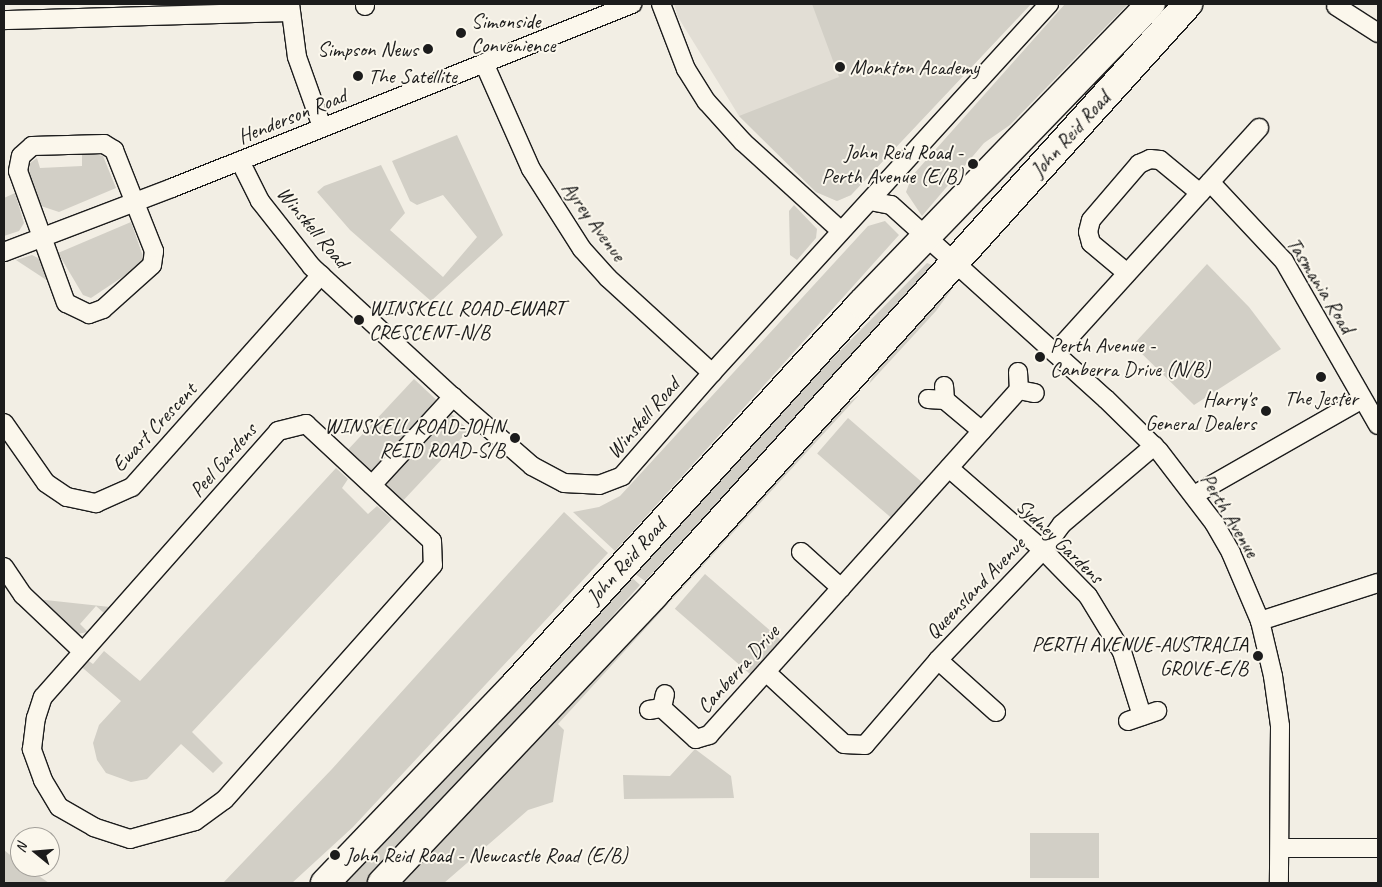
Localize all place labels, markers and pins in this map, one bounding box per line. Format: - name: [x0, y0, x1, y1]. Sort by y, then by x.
- place label: Simonside Convenience: [471, 8, 555, 58]
- marker: Simonside Convenience: [455, 27, 467, 39]
- place label: Simpson News: [317, 36, 418, 62]
- marker: Simpson News: [422, 43, 434, 55]
- place label: Monkton Academy: [850, 54, 980, 80]
- marker: Monkton Academy: [834, 61, 846, 73]
- place label: The Satellite: [368, 63, 457, 89]
- marker: The Satellite: [352, 70, 364, 82]
- place label: John Reid Road - Perth Avenue (E/B): [822, 139, 963, 189]
- marker: John Reid Road - Perth Avenue (E/B): [967, 158, 979, 170]
- place label: WINSKELL ROAD-EWART CRESCENT-N/B: [369, 295, 565, 345]
- marker: WINSKELL ROAD-EWART CRESCENT-N/B: [353, 314, 365, 326]
- place label: Perth Avenue - Canberra Drive (N/B): [1050, 332, 1210, 382]
- marker: Perth Avenue - Canberra Drive (N/B): [1034, 351, 1046, 363]
- marker: The Jester: [1315, 371, 1327, 383]
- place label: The Jester: [1284, 385, 1358, 411]
- place label: Harry's General Dealers: [1145, 386, 1256, 436]
- marker: Harry's General Dealers: [1260, 405, 1272, 417]
- place label: WINSKELL ROAD-JOHN REID ROAD-S/B: [325, 413, 505, 463]
- marker: WINSKELL ROAD-JOHN REID ROAD-S/B: [509, 432, 521, 444]
- place label: PERTH AVENUE-AUSTRALIA GROVE-E/B: [1032, 631, 1248, 681]
- marker: PERTH AVENUE-AUSTRALIA GROVE-E/B: [1252, 650, 1264, 662]
- place label: John Reid Road - Newcastle Road (E/B): [345, 842, 629, 868]
- marker: John Reid Road - Newcastle Road (E/B): [329, 849, 341, 861]

